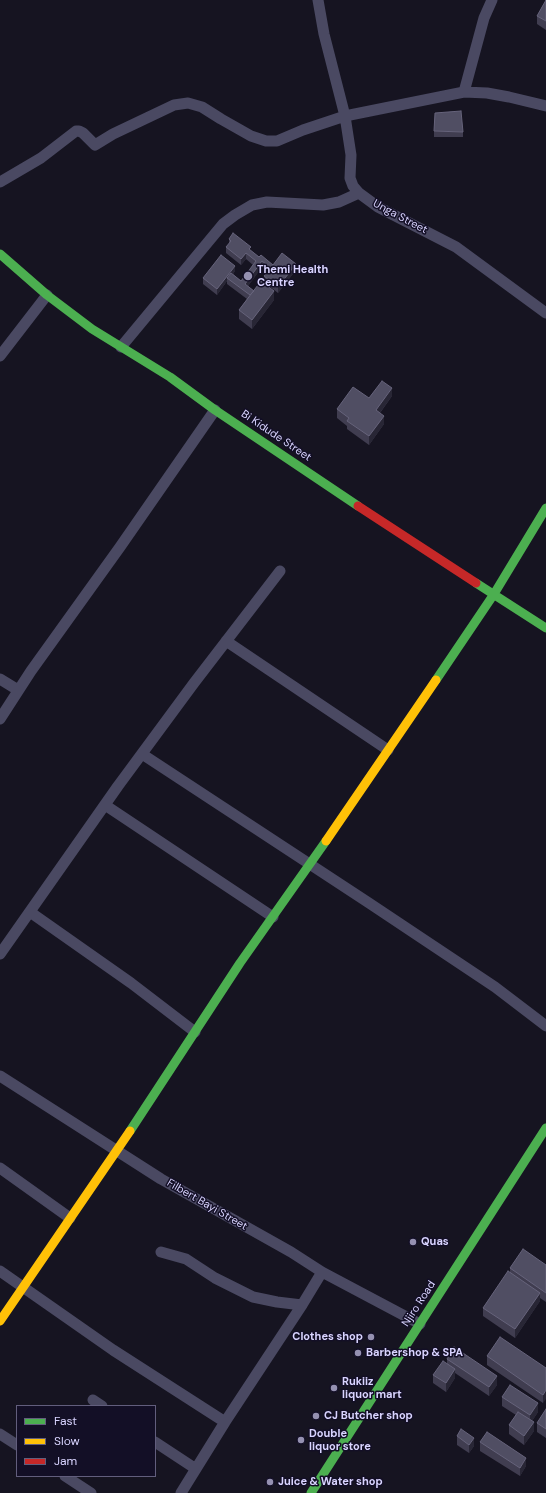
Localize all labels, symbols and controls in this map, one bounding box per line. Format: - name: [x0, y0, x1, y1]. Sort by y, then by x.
- street label: Unga Street: [371, 197, 429, 237]
- place label: Themi Health Centre: [257, 263, 328, 289]
- marker: Themi Health Centre: [242, 270, 254, 282]
- street label: Bi Kidude Street: [238, 408, 314, 464]
- street label: Filbert Bayi Street: [164, 1177, 250, 1233]
- place label: Quas: [421, 1235, 449, 1249]
- marker: Quas: [408, 1237, 418, 1247]
- street label: Njiro Road: [399, 1279, 439, 1329]
- place label: Clothes shop: [292, 1330, 363, 1344]
- marker: Clothes shop: [366, 1332, 376, 1342]
- place label: Barbershop & SPA: [366, 1346, 463, 1360]
- marker: Barbershop & SPA: [353, 1348, 363, 1358]
- place label: Rukiiz liquor mart: [342, 1375, 402, 1401]
- marker: Rukiiz liquor mart: [329, 1383, 339, 1393]
- legend: [16, 1405, 156, 1477]
- place label: CJ Butcher shop: [324, 1409, 413, 1423]
- marker: CJ Butcher shop: [311, 1411, 321, 1421]
- text: Fast: [54, 1413, 77, 1429]
- place label: Double liquor store: [309, 1427, 371, 1453]
- text: Slow: [54, 1433, 80, 1449]
- marker: Double liquor store: [296, 1435, 306, 1445]
- text: Jam: [54, 1453, 77, 1469]
- place label: Juice & Water shop: [278, 1475, 383, 1489]
- marker: Juice & Water shop: [265, 1477, 275, 1487]

